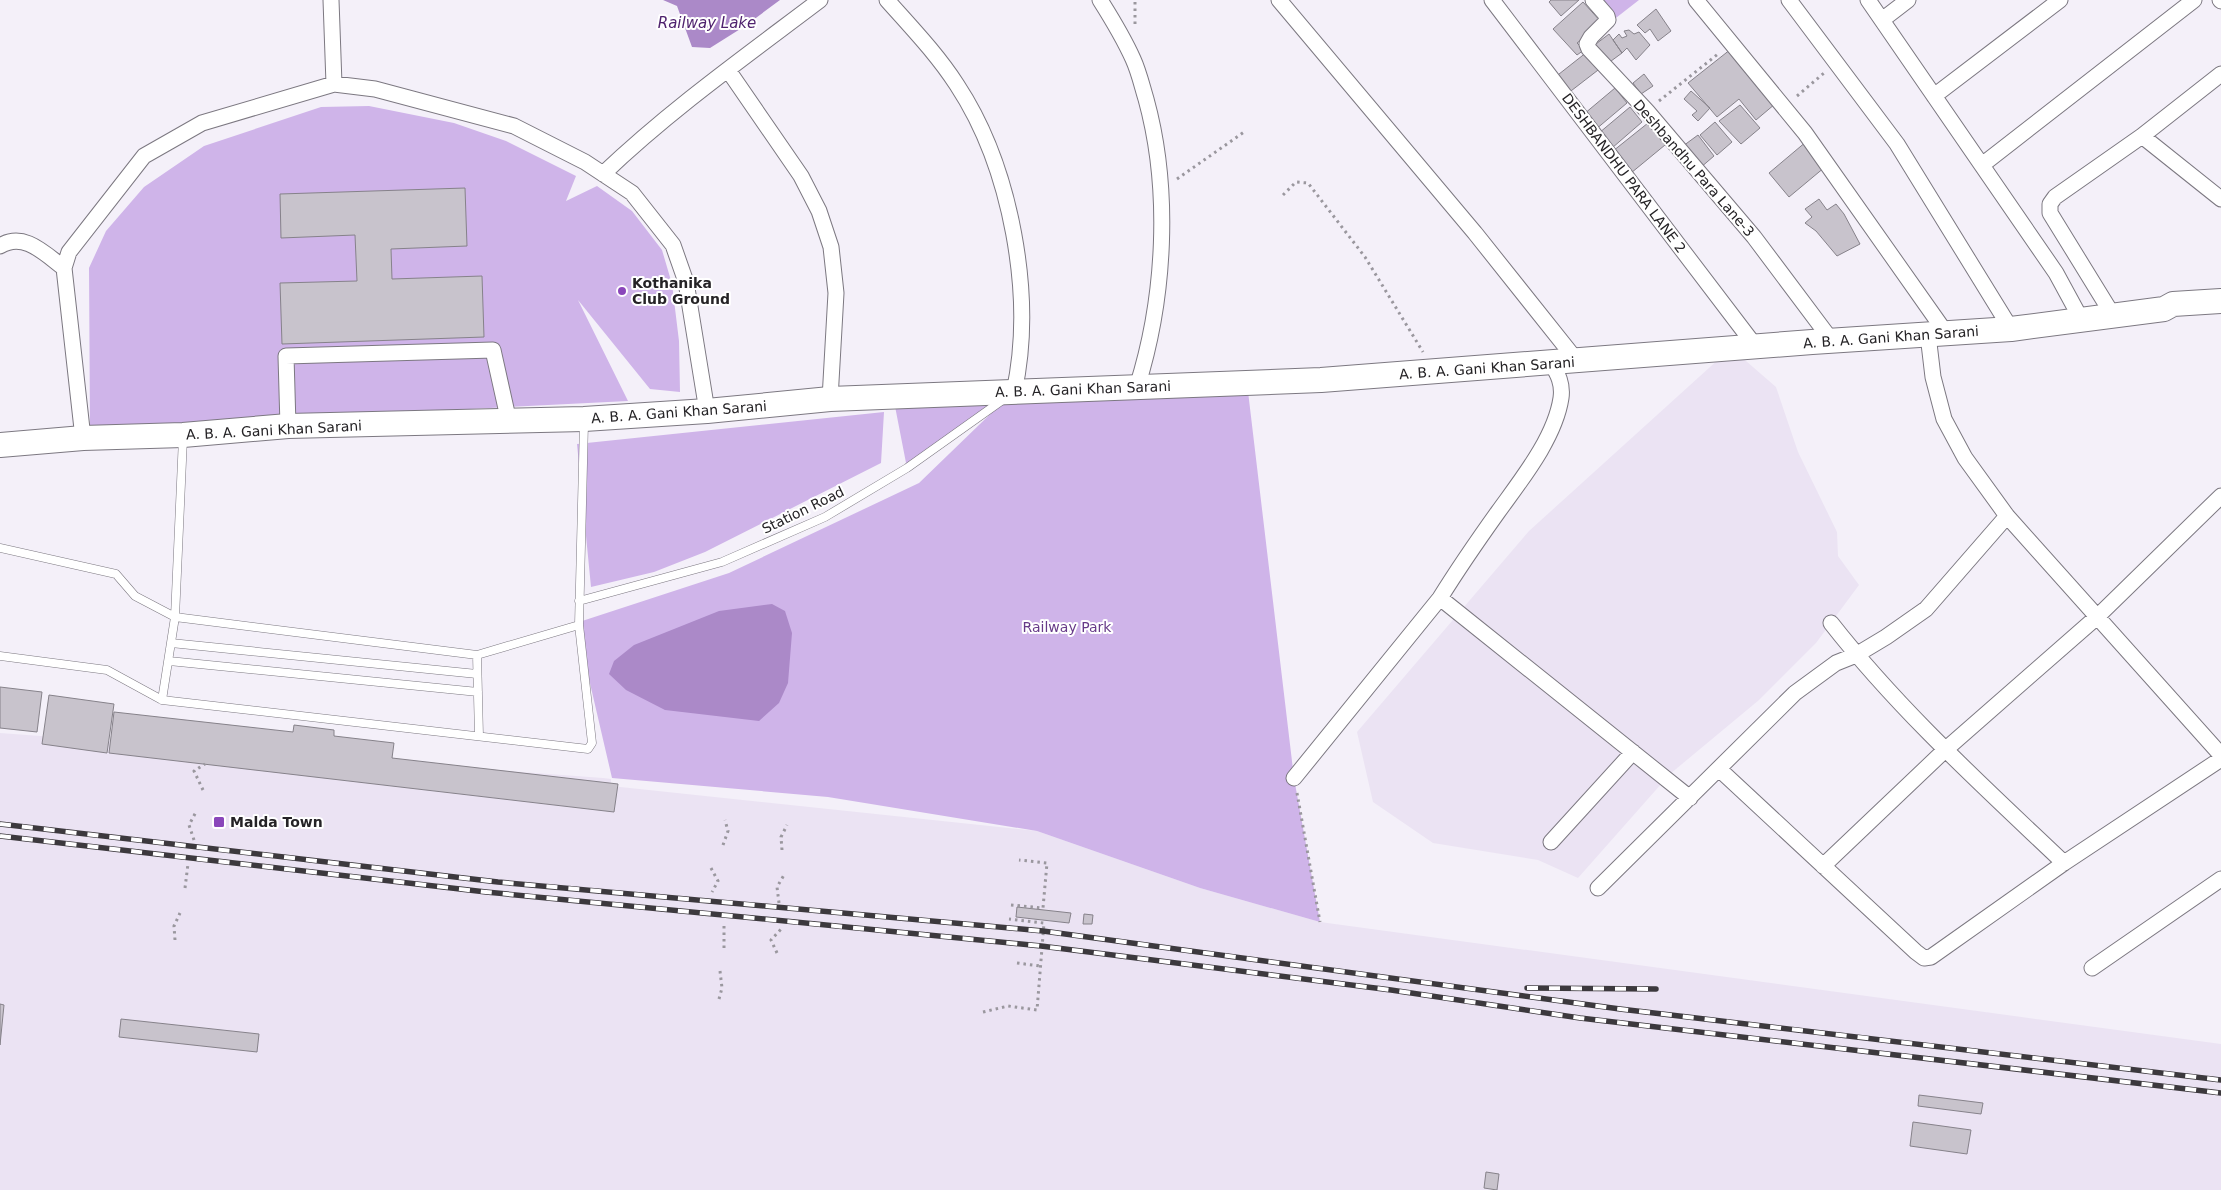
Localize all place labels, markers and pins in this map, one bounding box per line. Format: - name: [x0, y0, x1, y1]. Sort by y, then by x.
- place label: Kothanika Club Ground: [632, 275, 730, 307]
- marker: Kothanika Club Ground: [616, 285, 628, 297]
- place label: Malda Town: [230, 814, 323, 830]
- marker: Malda Town: [212, 815, 226, 829]

